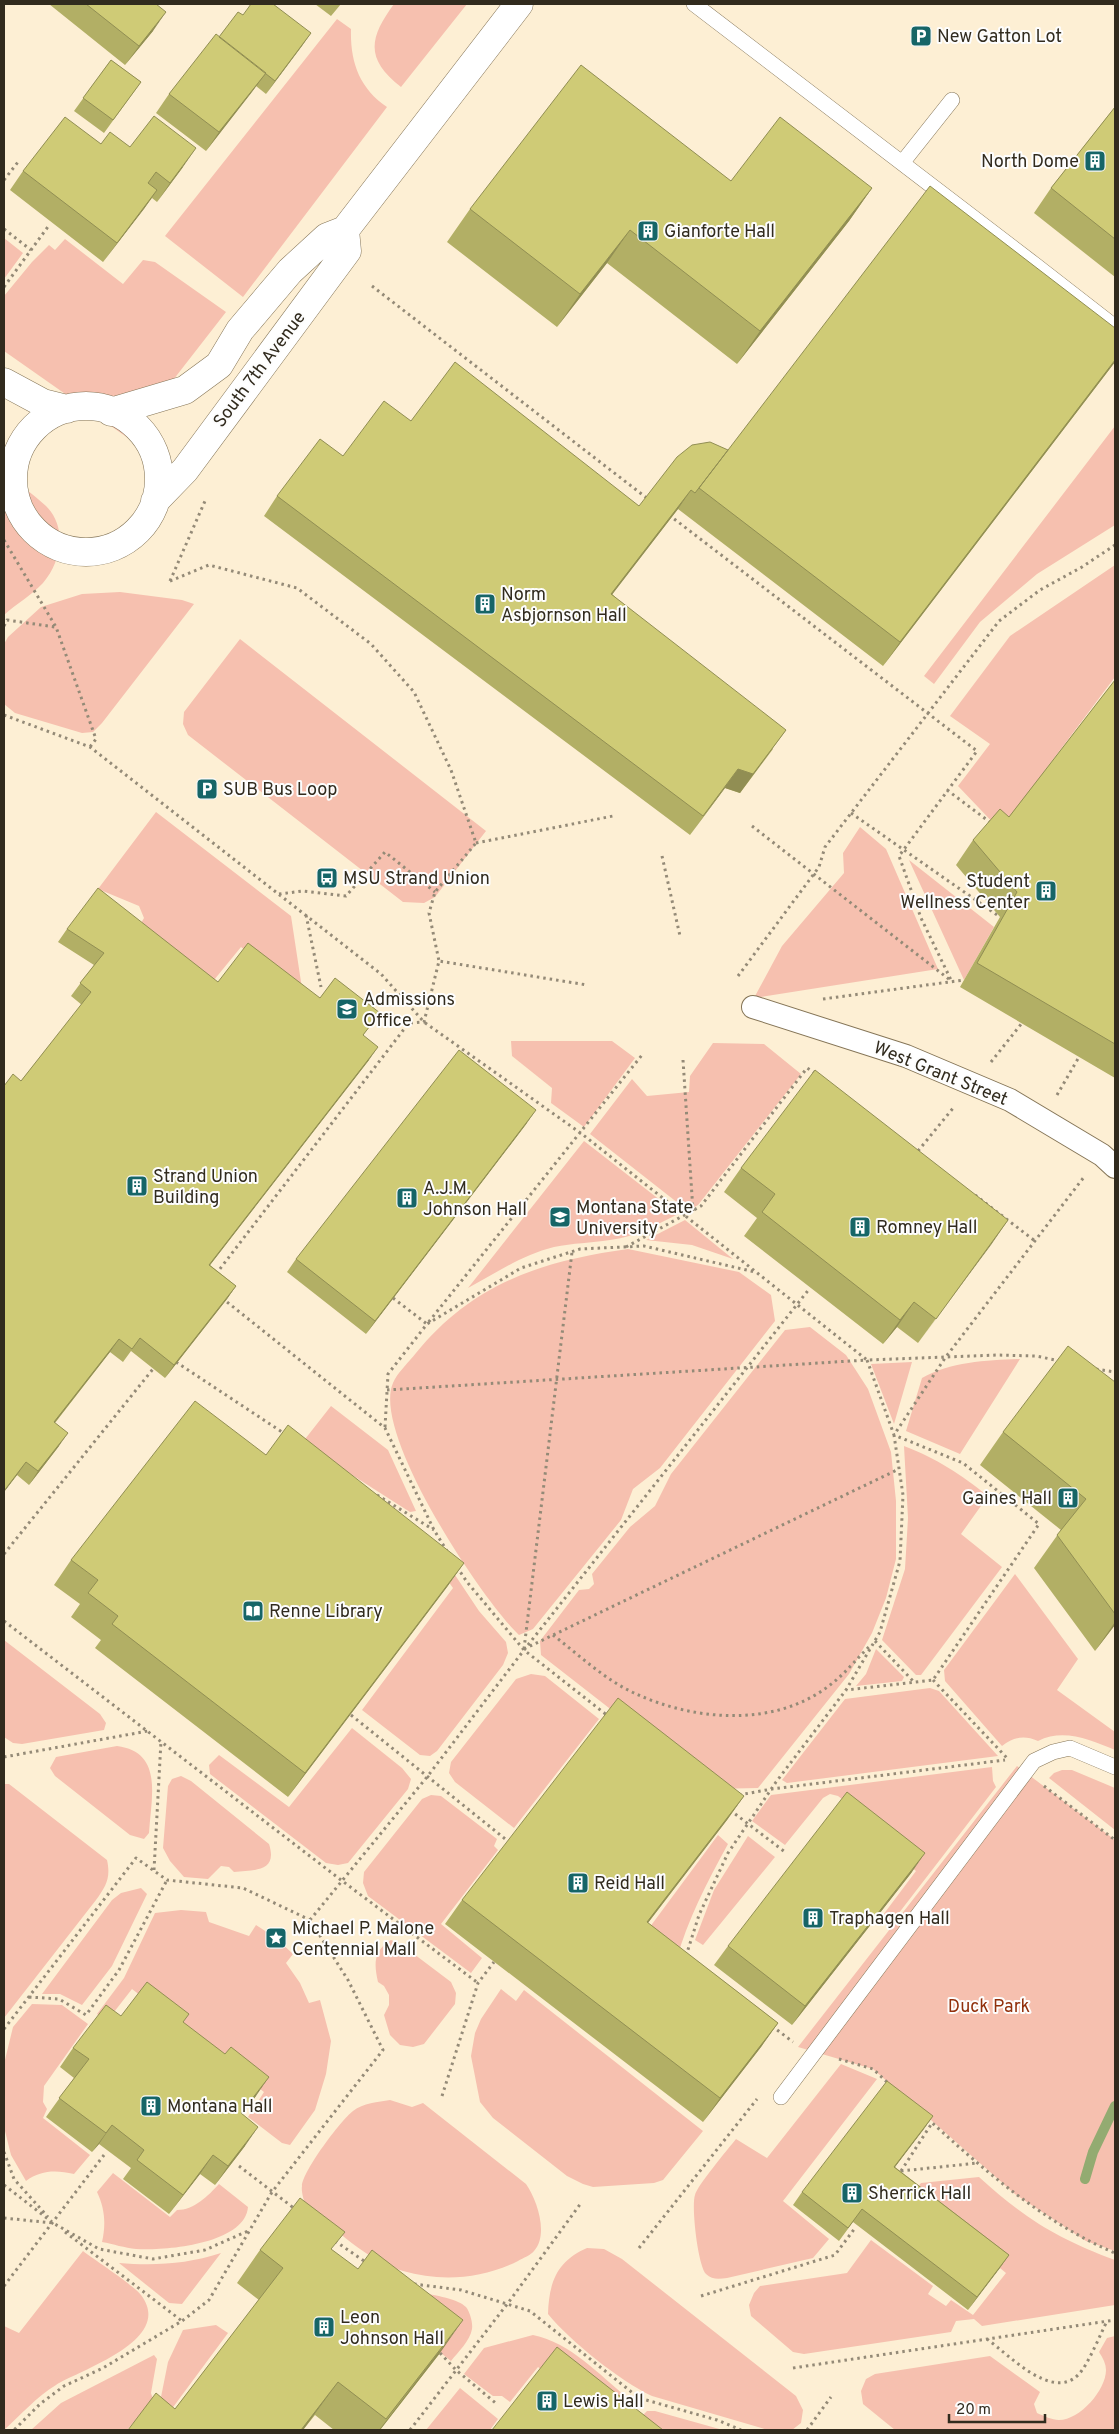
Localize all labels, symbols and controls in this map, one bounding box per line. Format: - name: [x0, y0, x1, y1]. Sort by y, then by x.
- parking icon: New Gatton Lot: [909, 24, 933, 48]
- place label: New Gatton Lot: [937, 26, 1062, 49]
- building icon: North Dome: [1083, 149, 1107, 173]
- place label: North Dome: [981, 151, 1079, 174]
- building icon: Gianforte Hall: [636, 219, 660, 243]
- place label: Gianforte Hall: [664, 221, 775, 244]
- street label: South 7th Avenue: [209, 307, 311, 433]
- place label: Norm Asbjornson Hall: [501, 584, 627, 628]
- building icon: Norm Asbjornson Hall: [473, 592, 497, 616]
- parking icon: SUB Bus Loop: [195, 777, 219, 801]
- place label: SUB Bus Loop: [223, 779, 337, 802]
- bus stop icon: MSU Strand Union: [315, 866, 339, 890]
- place label: MSU Strand Union: [343, 868, 490, 891]
- place label: Student Wellness Center: [900, 871, 1030, 915]
- building icon: Student Wellness Center: [1034, 879, 1058, 903]
- place label: Admissions Office: [363, 989, 455, 1033]
- school or university icon: Admissions Office: [335, 997, 359, 1021]
- street label: West Grant Street: [870, 1037, 1011, 1112]
- place label: Strand Union Building: [153, 1166, 258, 1210]
- building icon: Strand Union Building: [125, 1174, 149, 1198]
- place label: A.J.M. Johnson Hall: [423, 1178, 527, 1222]
- building icon: A.J.M. Johnson Hall: [395, 1186, 419, 1210]
- place label: Montana State University: [576, 1197, 693, 1241]
- school or university icon: Montana State University: [548, 1205, 572, 1229]
- building icon: Romney Hall: [848, 1215, 872, 1239]
- place label: Romney Hall: [876, 1217, 977, 1240]
- building icon: Gaines Hall: [1056, 1486, 1080, 1510]
- place label: Gaines Hall: [962, 1488, 1052, 1511]
- library icon: Renne Library: [241, 1599, 265, 1623]
- place label: Renne Library: [269, 1601, 383, 1624]
- building icon: Reid Hall: [566, 1871, 590, 1895]
- place label: Reid Hall: [594, 1873, 665, 1896]
- building icon: Traphagen Hall: [801, 1906, 825, 1930]
- place label: Traphagen Hall: [829, 1908, 950, 1931]
- place label: Michael P. Malone Centennial Mall: [292, 1918, 434, 1962]
- place icon: Michael P. Malone Centennial Mall: [264, 1926, 288, 1950]
- park label: Duck Park: [948, 1996, 1030, 2019]
- building icon: Montana Hall: [139, 2094, 163, 2118]
- place label: Montana Hall: [167, 2096, 273, 2119]
- building icon: Sherrick Hall: [840, 2181, 864, 2205]
- place label: Sherrick Hall: [868, 2183, 971, 2206]
- place label: Leon Johnson Hall: [340, 2307, 444, 2351]
- building icon: Leon Johnson Hall: [312, 2315, 336, 2339]
- building icon: Lewis Hall: [535, 2389, 559, 2413]
- place label: Lewis Hall: [563, 2391, 644, 2414]
- scale bar: [949, 2392, 1045, 2424]
- text: 20 m: [956, 2401, 991, 2420]

